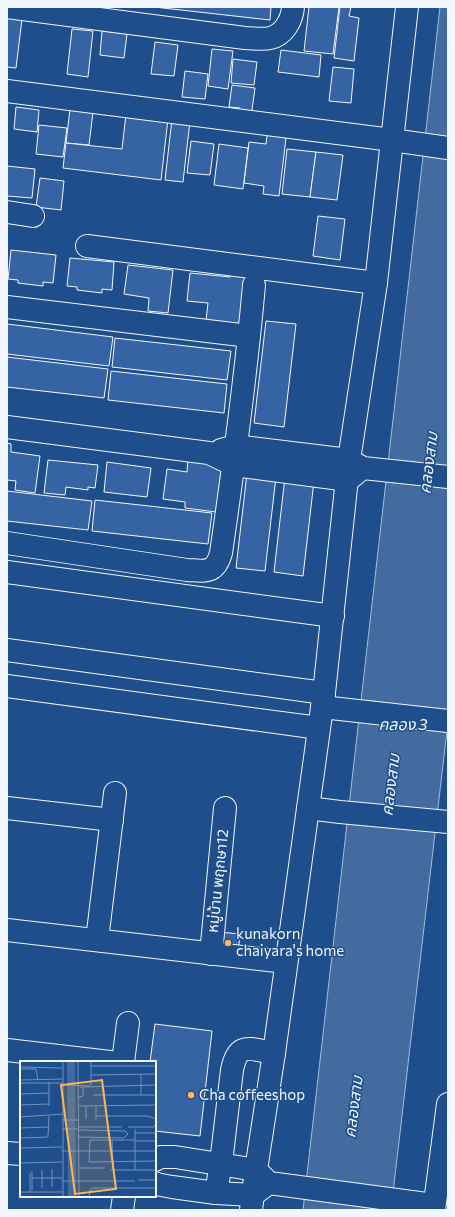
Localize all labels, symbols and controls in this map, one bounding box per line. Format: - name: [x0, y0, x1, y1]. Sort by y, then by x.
- water label: คลองสาม: [414, 430, 441, 495]
- water label: คลอง 3: [379, 714, 428, 733]
- water label: คลองสาม: [376, 752, 403, 817]
- street label: หมู่บ้าน พฤกษา12: [203, 828, 232, 934]
- place label: kunakorn chaiyara's home: [236, 924, 344, 959]
- marker: kunakorn chaiyara's home: [223, 938, 233, 948]
- inset map: [20, 1061, 156, 1197]
- water label: คลองสาม: [339, 1074, 366, 1139]
- place label: Cha coffeeshop: [199, 1085, 305, 1103]
- marker: Cha coffeeshop: [186, 1090, 196, 1100]

